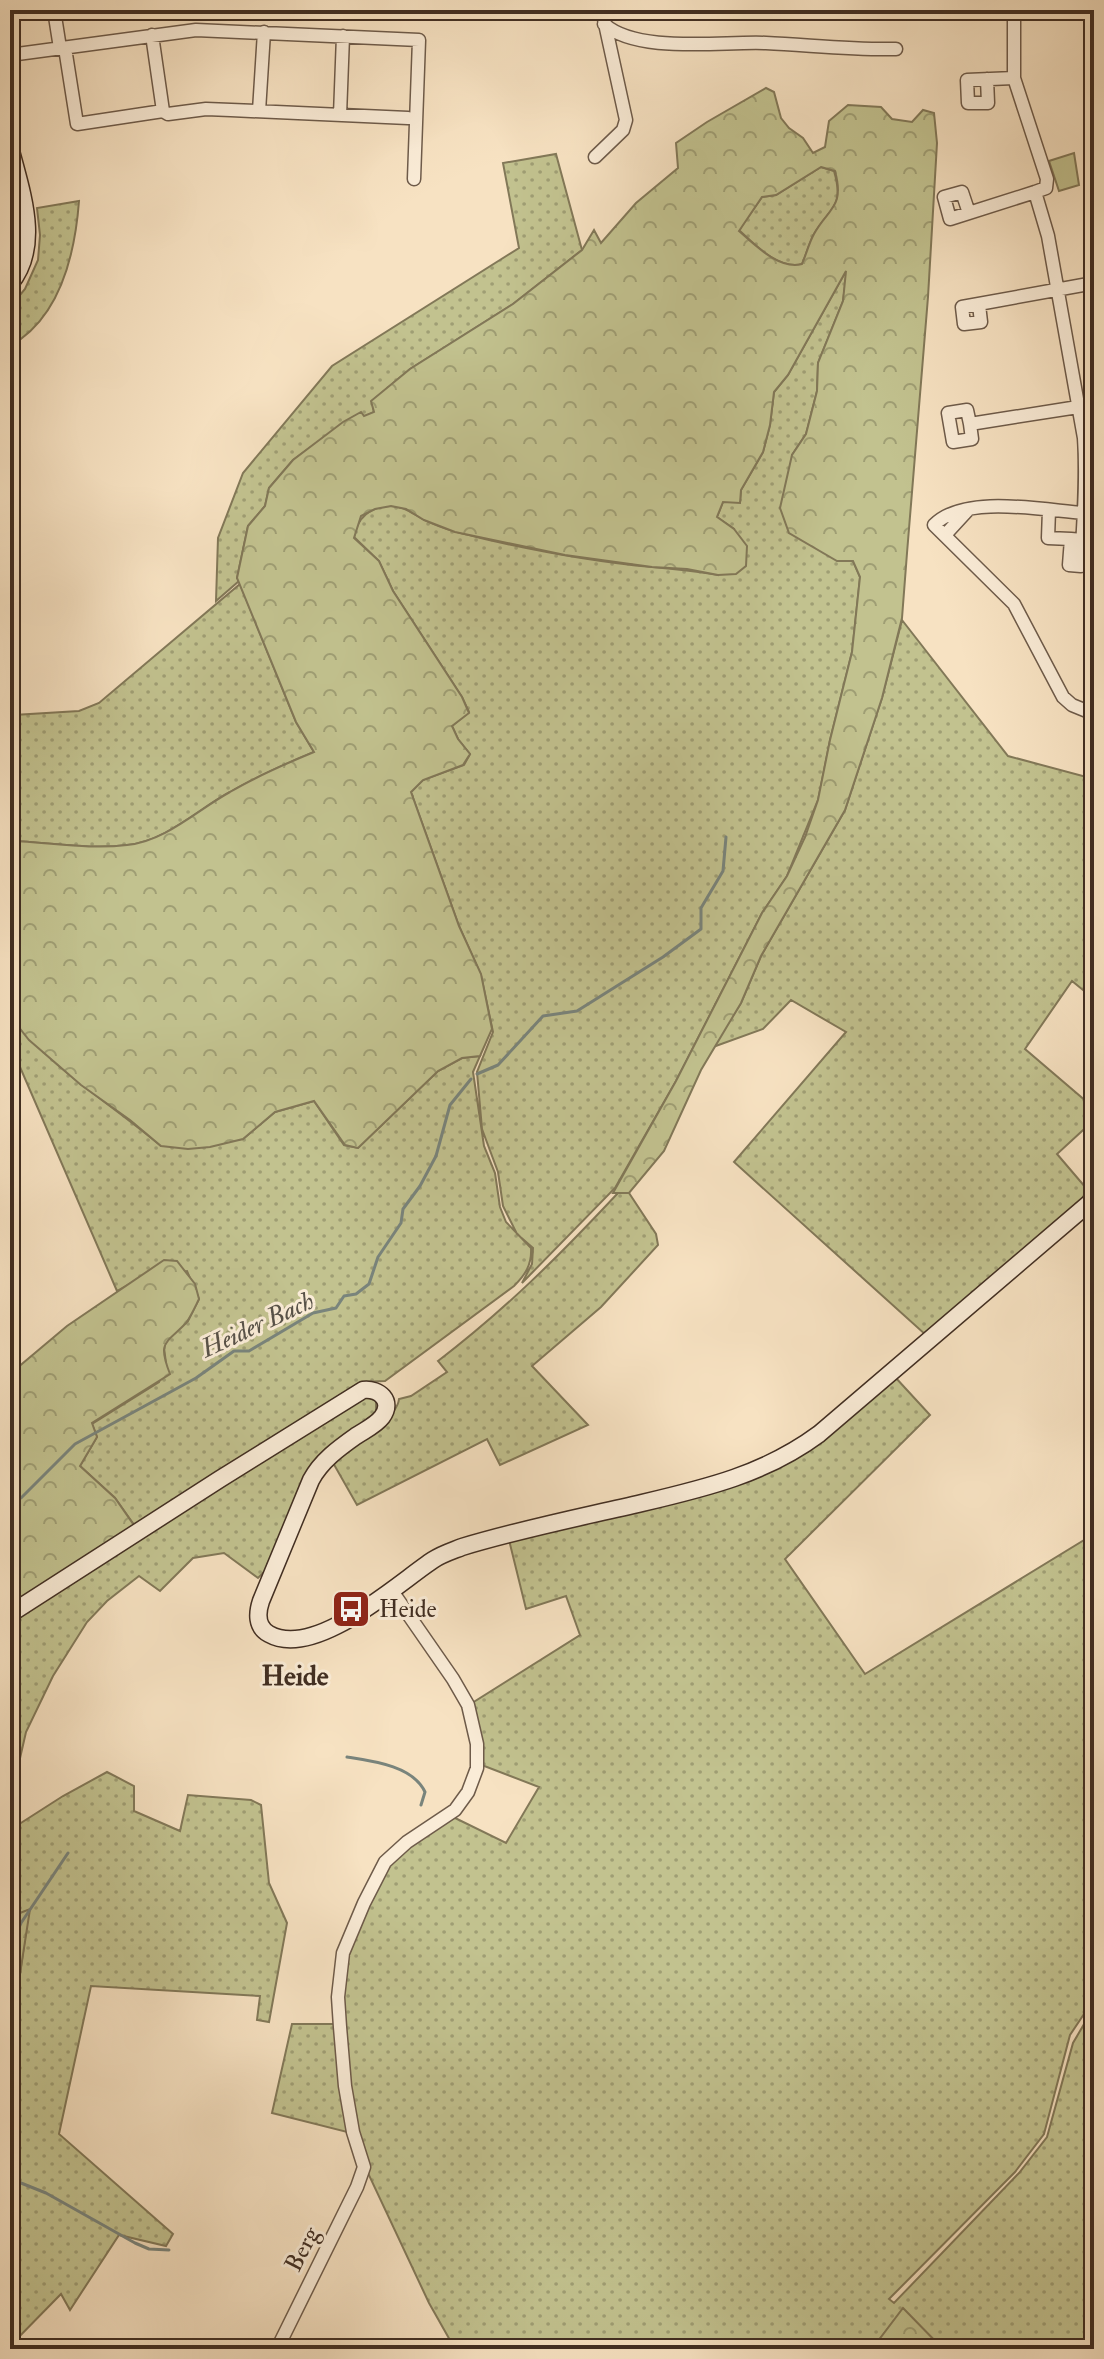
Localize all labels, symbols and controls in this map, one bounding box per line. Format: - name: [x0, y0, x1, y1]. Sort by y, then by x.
- water label: Heider Bach: [195, 1285, 319, 1365]
- bus stop icon: Heide: [330, 1588, 372, 1630]
- place label: Heide: [379, 1594, 437, 1625]
- district label: Heide: [261, 1659, 329, 1694]
- street label: Berg: [278, 2220, 327, 2277]

